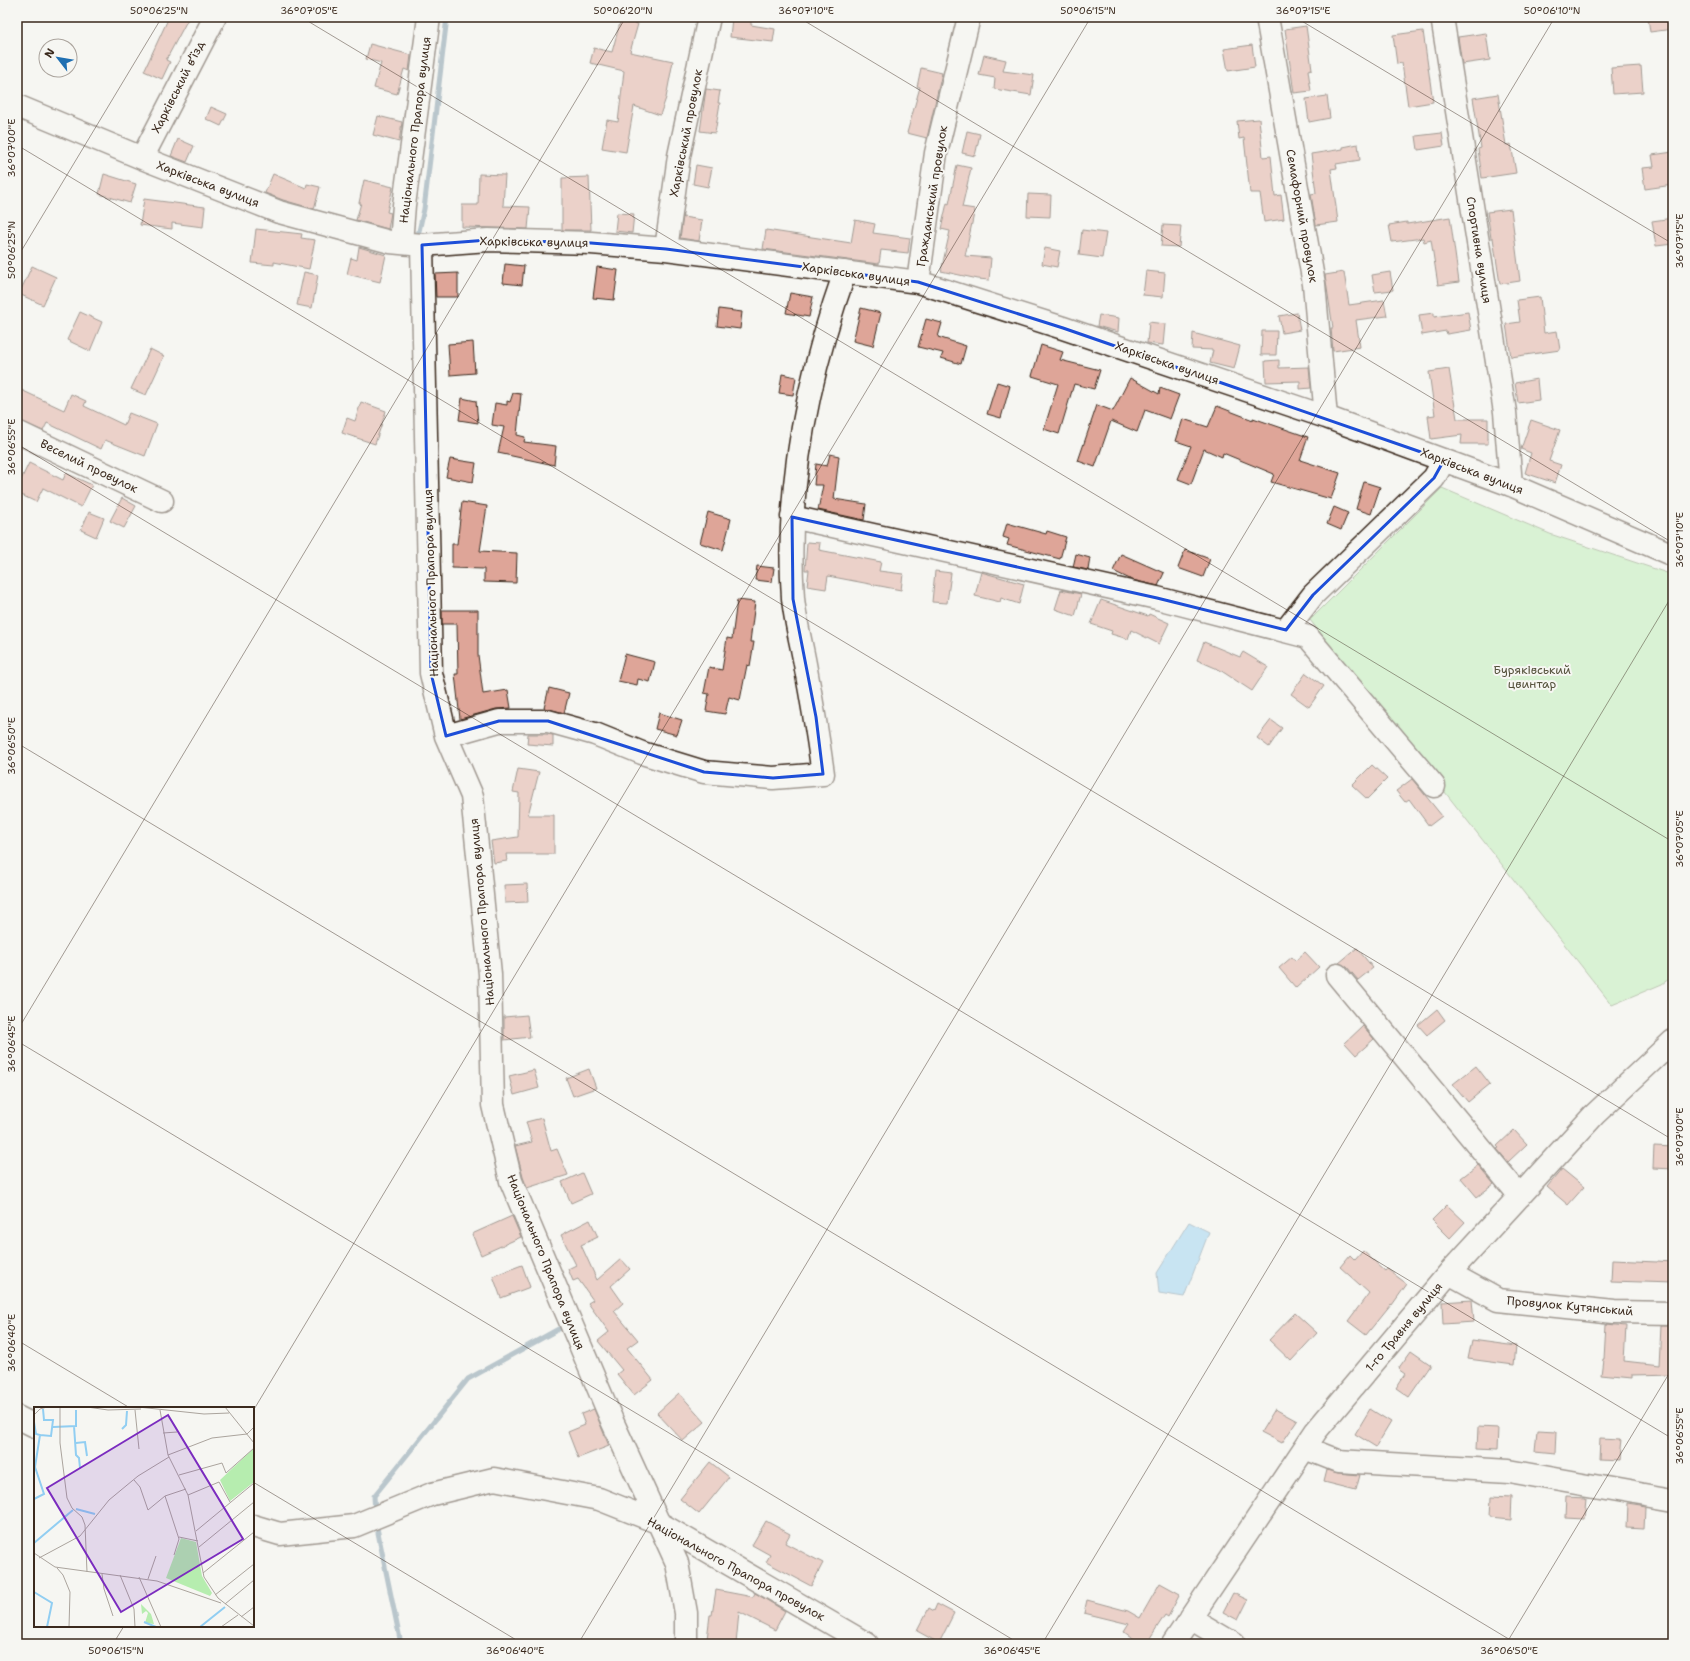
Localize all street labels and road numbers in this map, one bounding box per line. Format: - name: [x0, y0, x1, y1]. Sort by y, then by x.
- street label: Національного Прапора вулиця: [396, 36, 434, 224]
- street label: Харківський в’їзд: [148, 38, 208, 136]
- street label: Харківський провулок: [666, 67, 706, 198]
- street label: Гражданський провулок: [913, 124, 951, 268]
- street label: Семафорний провулок: [1282, 148, 1322, 285]
- street label: Харківська вулиця: [154, 157, 262, 211]
- street label: Спортивна вулиця: [1463, 195, 1495, 305]
- street label: Харківська вулиця: [479, 233, 589, 251]
- street label: Харківська вулиця: [801, 258, 911, 290]
- street label: Харківська вулиця: [1113, 338, 1221, 388]
- street label: Веселий провулок: [37, 435, 141, 497]
- street label: Харківська вулиця: [1418, 444, 1526, 498]
- street label: Національного Прапора вулиця: [420, 489, 442, 677]
- street label: Національного Прапора вулиця: [466, 818, 498, 1006]
- street label: Національного Прапора вулиця: [503, 1172, 589, 1352]
- street label: 1-го Травня вулиця: [1362, 1279, 1446, 1375]
- street label: Провулок Кутянський: [1506, 1293, 1634, 1320]
- street label: Національного Прапора провулок: [644, 1513, 828, 1625]

